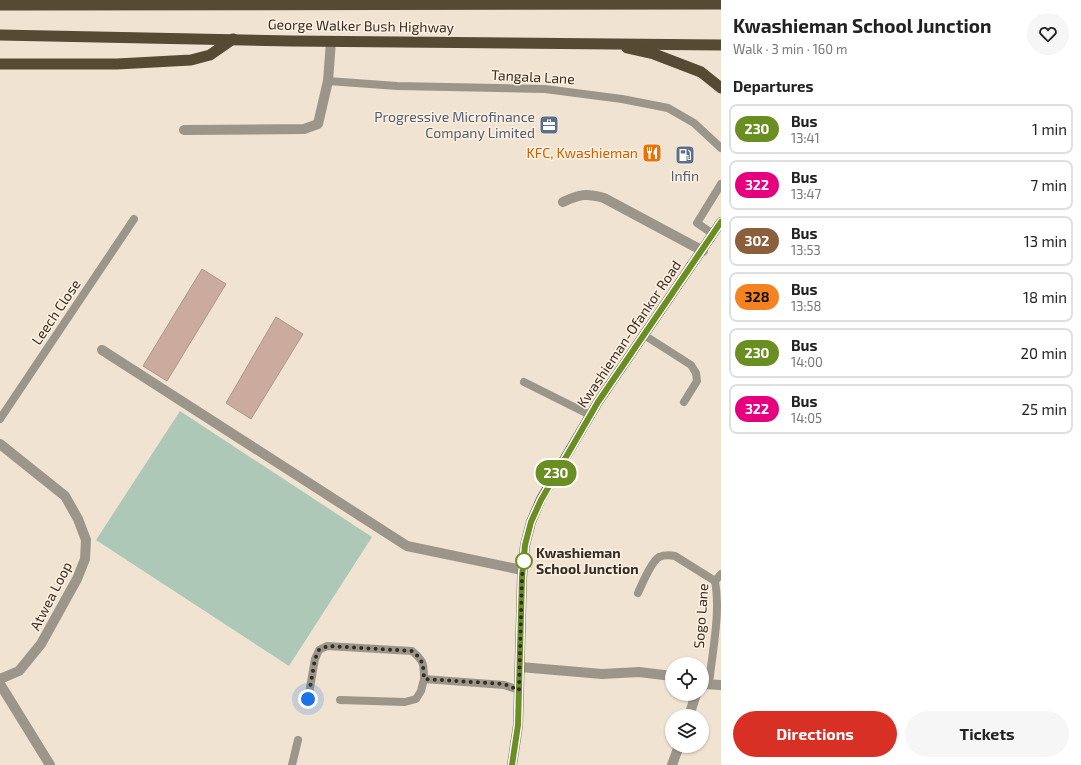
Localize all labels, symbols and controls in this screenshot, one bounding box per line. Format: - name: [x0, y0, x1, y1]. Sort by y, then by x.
- button: heart: [1027, 13, 1069, 55]
- text: Kwashieman School Junction: [733, 14, 991, 37]
- street label: George Walker Bush Highway: [268, 15, 455, 36]
- text: Walk · 3 min · 160 m: [733, 41, 847, 57]
- street label: Tangala Lane: [491, 66, 575, 87]
- text: Departures: [733, 77, 813, 95]
- place label: Progressive Microfinance Company Limited: [374, 108, 535, 141]
- text: Bus: [791, 112, 817, 130]
- office icon: Progressive Microfinance Company Limited: [538, 114, 560, 136]
- text: 230: [745, 120, 769, 137]
- text: 1 min: [1032, 120, 1067, 138]
- text: 13:41: [791, 130, 820, 146]
- restaurant icon: KFC, Kwashieman: [641, 142, 663, 164]
- place label: KFC, Kwashieman: [527, 144, 638, 161]
- fuel station icon: Infin: [674, 144, 696, 166]
- place label: Infin: [671, 167, 699, 184]
- text: Bus: [791, 168, 817, 186]
- text: 322: [745, 176, 769, 193]
- text: 7 min: [1030, 176, 1067, 194]
- text: 13:47: [791, 186, 821, 202]
- text: Bus: [791, 224, 817, 242]
- text: 302: [745, 232, 769, 249]
- text: 13 min: [1024, 232, 1067, 250]
- text: 13:53: [791, 242, 821, 258]
- street label: Kwashieman-Ofankor Road: [573, 257, 684, 411]
- street label: Leech Close: [28, 276, 84, 348]
- text: Bus: [791, 280, 817, 298]
- text: 328: [745, 288, 769, 305]
- text: 18 min: [1023, 288, 1067, 306]
- text: 13:58: [791, 298, 821, 314]
- text: Bus: [791, 336, 817, 354]
- text: 230: [745, 344, 769, 361]
- text: 20 min: [1021, 344, 1067, 362]
- text: 14:00: [791, 354, 823, 370]
- text: Bus: [791, 392, 817, 410]
- text: 322: [745, 400, 769, 417]
- text: 25 min: [1022, 400, 1067, 418]
- text: 14:05: [791, 410, 822, 426]
- line badge: 230: [533, 460, 579, 486]
- text: 230: [544, 464, 568, 481]
- place label: Kwashieman School Junction: [536, 544, 639, 577]
- marker: Kwashieman School Junction: [515, 552, 533, 570]
- street label: Atwea Loop: [26, 559, 75, 633]
- street label: Sogo Lane: [690, 583, 711, 649]
- map controls: [665, 657, 709, 753]
- button: locate: [665, 657, 709, 701]
- your location: [298, 689, 318, 709]
- button: layers: [665, 709, 709, 753]
- button: Directions: [733, 711, 897, 757]
- button: Tickets: [905, 711, 1069, 757]

